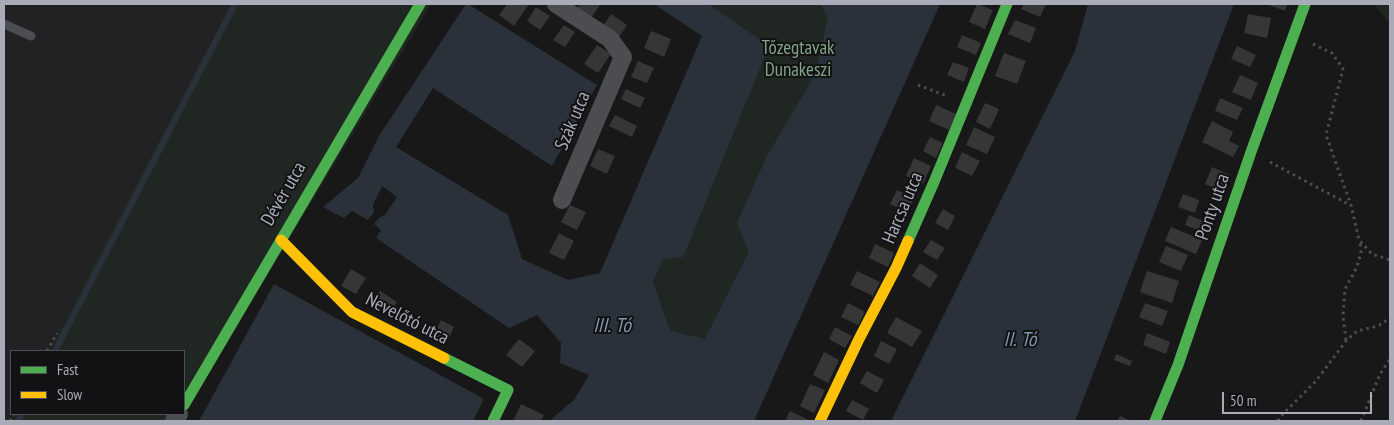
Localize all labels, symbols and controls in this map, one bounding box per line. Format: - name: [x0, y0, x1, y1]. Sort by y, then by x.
- park label: Tőzegtavak Dunakeszi: [762, 38, 834, 82]
- street label: Szák utca: [550, 88, 596, 154]
- street label: Dévér utca: [257, 158, 311, 230]
- street label: Harcsa utca: [878, 169, 928, 247]
- street label: Ponty utca: [1191, 171, 1235, 243]
- street label: Nevelőtó utca: [361, 288, 453, 350]
- water label: III. Tó: [593, 314, 631, 338]
- water label: II. Tó: [1004, 328, 1036, 352]
- legend: [10, 350, 185, 415]
- text: Fast: [57, 360, 78, 379]
- scale bar: [1224, 382, 1374, 414]
- text: Slow: [57, 385, 82, 404]
- text: 50 m: [1230, 391, 1256, 410]

